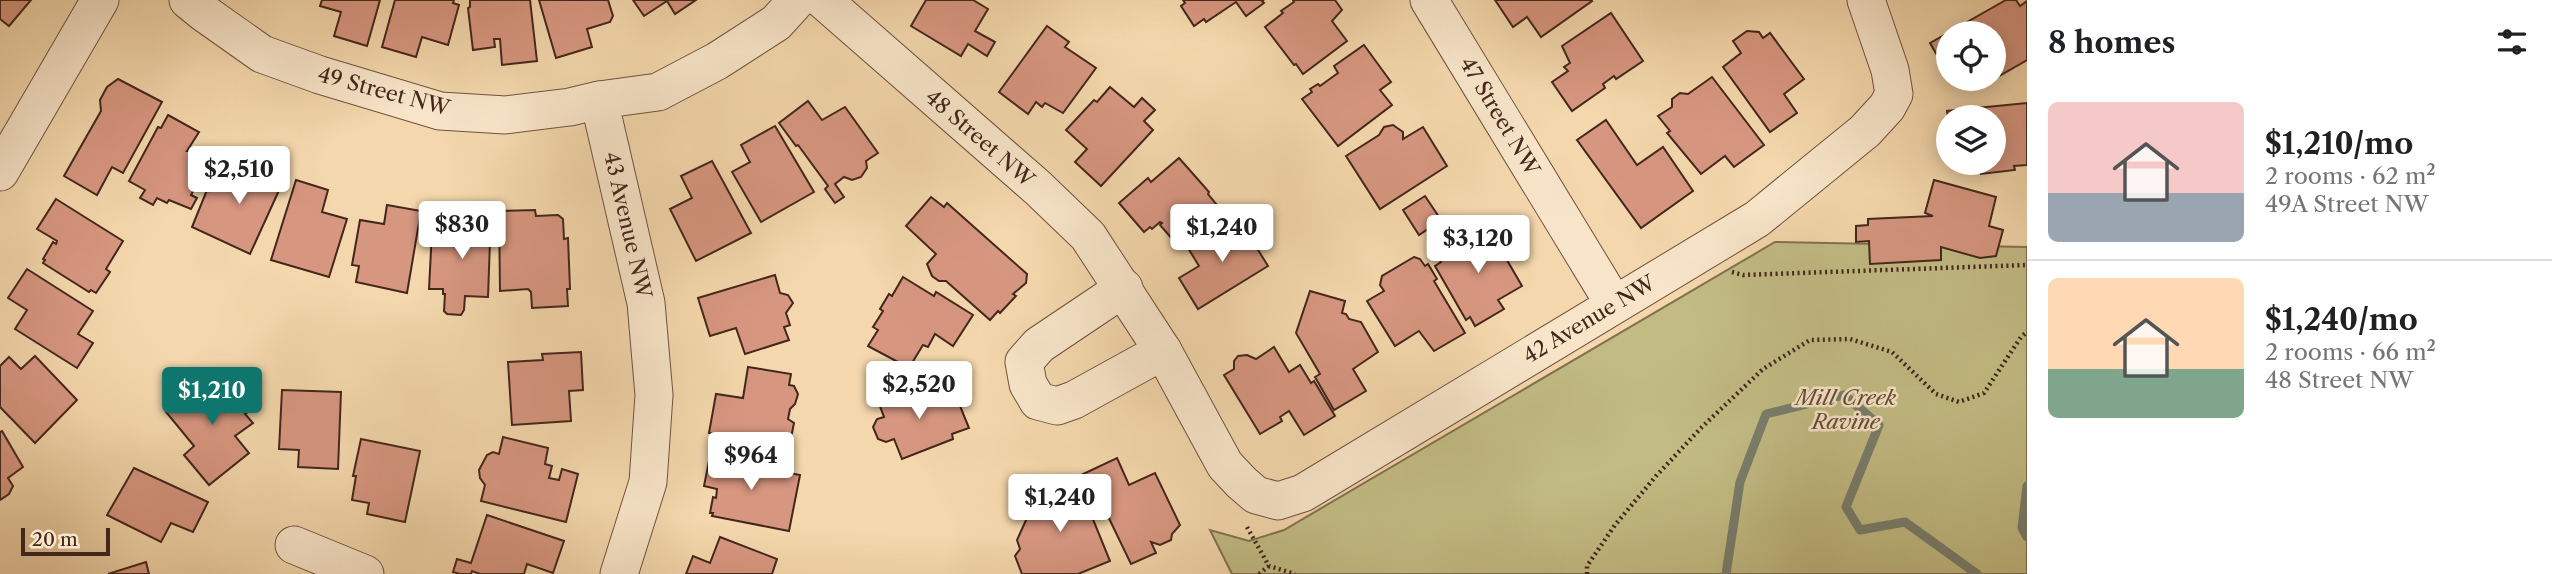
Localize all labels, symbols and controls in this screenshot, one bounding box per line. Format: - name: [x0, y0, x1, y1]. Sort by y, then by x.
- map controls: [1936, 21, 2006, 175]
- button: locate: [1936, 21, 2006, 91]
- icon: filters: [2493, 23, 2531, 61]
- text: 8 homes: [2048, 24, 2175, 61]
- street label: 47 Street NW: [1455, 52, 1546, 181]
- street label: 49 Street NW: [315, 61, 454, 121]
- street label: 48 Street NW: [921, 84, 1040, 193]
- button: layers: [1936, 105, 2006, 175]
- text: $1,210/mo: [2265, 125, 2413, 162]
- icon: home: [2104, 130, 2188, 214]
- pin: $2,510: [182, 146, 296, 206]
- street label: 43 Avenue NW: [599, 150, 657, 301]
- text: $2,510: [204, 155, 274, 183]
- text: 2 rooms · 62 m²: [2265, 162, 2436, 190]
- text: 49A Street NW: [2265, 190, 2429, 218]
- pin: $830: [421, 202, 503, 261]
- pin: $1,240: [1165, 204, 1279, 264]
- text: $830: [435, 210, 489, 238]
- text: $1,240: [1186, 213, 1258, 241]
- pin: $3,120: [1421, 216, 1535, 275]
- text: $3,120: [1443, 224, 1513, 252]
- street label: 42 Avenue NW: [1518, 269, 1660, 368]
- text: $1,240/mo: [2265, 301, 2418, 338]
- icon: home: [2104, 306, 2188, 390]
- text: 2 rooms · 66 m²: [2265, 338, 2436, 366]
- pin: $2,520: [862, 362, 976, 421]
- text: 48 Street NW: [2265, 366, 2414, 394]
- pin: $1,210: [155, 368, 269, 427]
- text: $2,520: [882, 370, 956, 398]
- text: $1,210: [178, 376, 246, 404]
- park label: Mill Creek Ravine: [1793, 385, 1896, 434]
- pin: $964: [710, 433, 792, 492]
- text: $964: [724, 441, 778, 469]
- pin: $1,240: [1003, 475, 1117, 534]
- text: $1,240: [1024, 483, 1096, 511]
- scale bar: [21, 525, 110, 557]
- text: 20 m: [32, 528, 78, 551]

